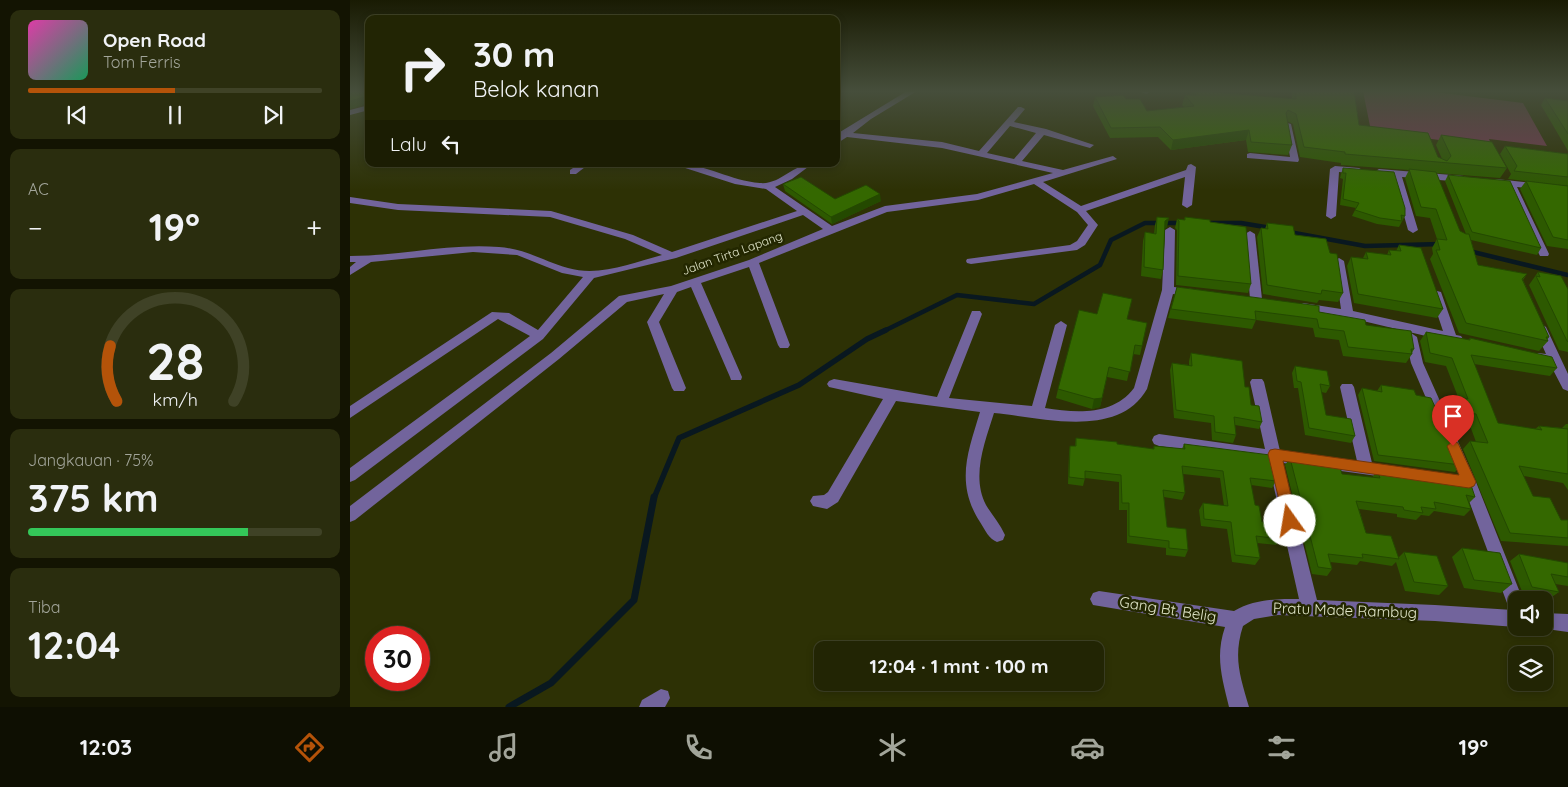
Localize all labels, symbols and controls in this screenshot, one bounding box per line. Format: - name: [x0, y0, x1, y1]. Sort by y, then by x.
- text: Open Road: [103, 28, 206, 52]
- text: 30 m: [473, 32, 555, 76]
- icon: right: [390, 35, 455, 100]
- text: Tom Ferris: [103, 52, 180, 72]
- text: Belok kanan: [473, 75, 599, 103]
- icon: previous: [63, 101, 91, 129]
- icon: pause: [161, 101, 189, 129]
- icon: next: [259, 101, 287, 129]
- icon: left: [437, 130, 465, 158]
- text: Lalu: [390, 132, 427, 156]
- text: AC: [28, 179, 49, 199]
- text: 19°: [149, 203, 200, 251]
- text: −: [28, 210, 43, 245]
- text: +: [306, 210, 322, 245]
- street label: Jalan Tirta Lapang: [680, 228, 784, 278]
- text: 28: [146, 328, 204, 393]
- text: km/h: [152, 388, 198, 410]
- pin: [1432, 395, 1474, 446]
- icon: arrive: [1439, 402, 1467, 430]
- text: Jangkauan · 75%: [28, 450, 153, 470]
- text: 375 km: [28, 474, 158, 522]
- position arrow: [1263, 494, 1315, 546]
- map controls: [1508, 591, 1553, 691]
- button: sound: [1508, 591, 1553, 636]
- street label: Gang Bt. Belig: [1118, 592, 1218, 626]
- text: Tiba: [28, 597, 60, 617]
- street label: Pratu Made Rambug: [1273, 598, 1417, 622]
- text: 12:04: [28, 621, 120, 669]
- speed limit sign: 30: [365, 626, 430, 691]
- button: layers: [1508, 646, 1553, 691]
- text: 12:04 · 1 mnt · 100 m: [870, 654, 1048, 678]
- icon: directions: [292, 730, 327, 765]
- icon: music: [486, 730, 521, 765]
- icon: phone: [681, 730, 716, 765]
- icon: climate: [875, 730, 910, 765]
- icon: car: [1070, 730, 1105, 765]
- icon: filters: [1264, 730, 1299, 765]
- text: 12:03: [80, 733, 132, 761]
- text: 19°: [1459, 733, 1488, 761]

